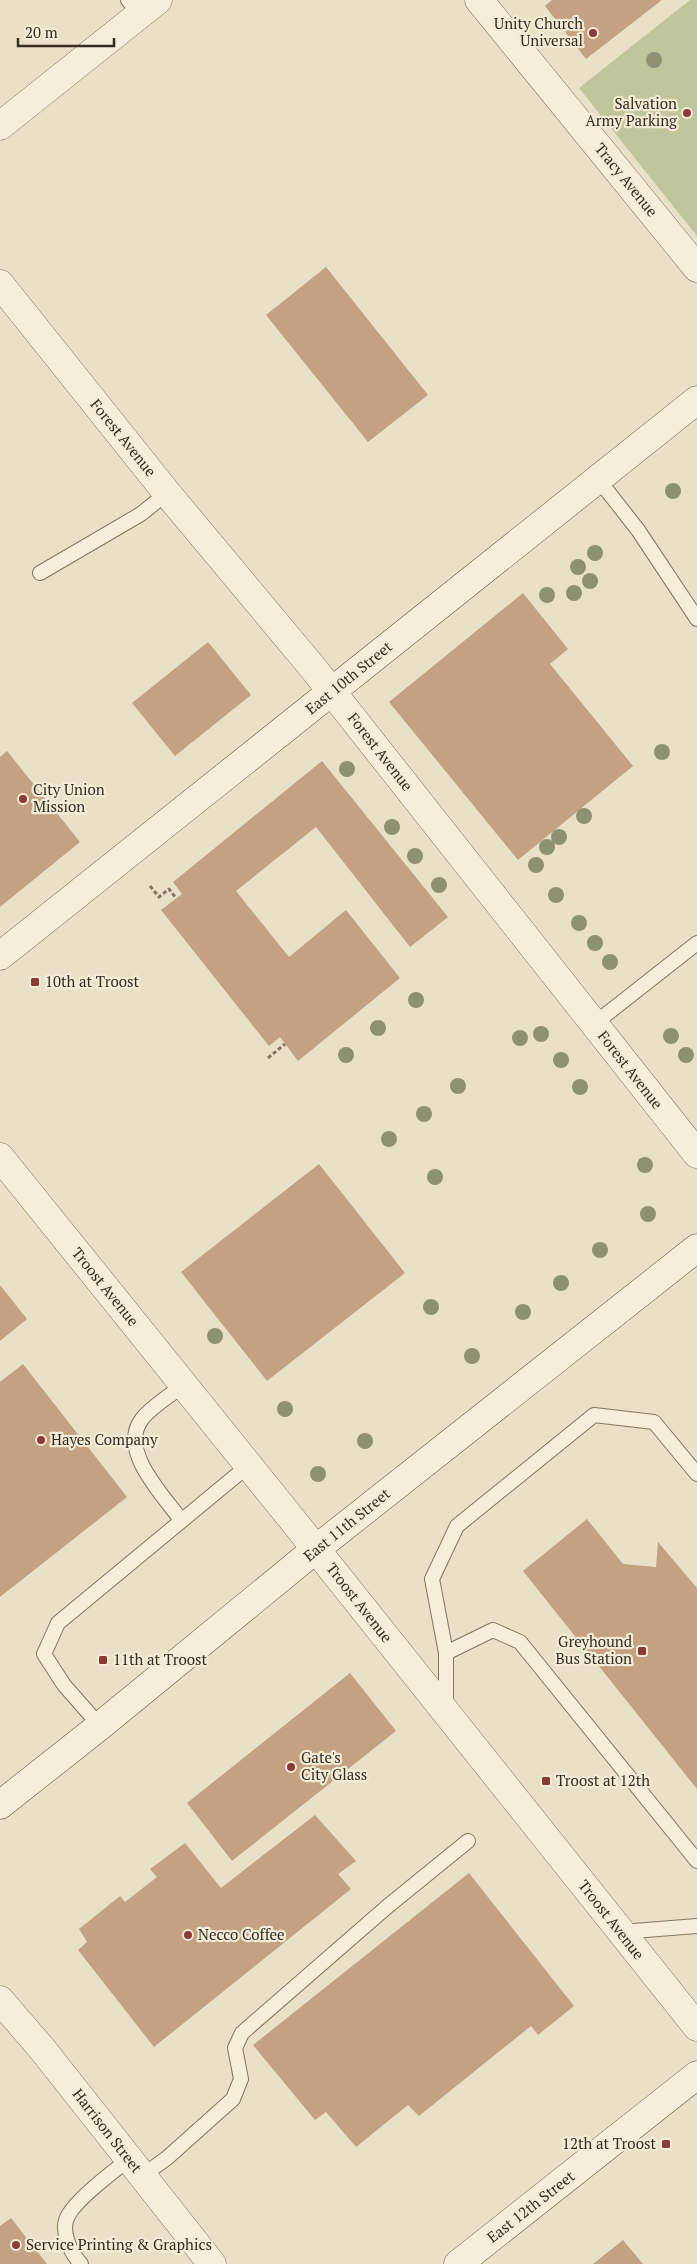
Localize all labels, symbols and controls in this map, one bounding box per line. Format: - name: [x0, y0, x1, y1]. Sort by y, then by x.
- place label: Unity Church Universal: [494, 13, 583, 50]
- scale bar: [18, 15, 114, 47]
- text: 20 m: [25, 22, 58, 42]
- marker: Unity Church Universal: [587, 27, 599, 39]
- place label: Salvation Army Parking: [586, 93, 678, 130]
- marker: Salvation Army Parking: [681, 107, 693, 119]
- street label: Tracy Avenue: [591, 138, 663, 220]
- street label: Forest Avenue: [86, 394, 161, 480]
- street label: East 10th Street: [301, 636, 396, 718]
- street label: Forest Avenue: [344, 708, 418, 795]
- place label: City Union Mission: [33, 779, 105, 816]
- marker: City Union Mission: [17, 793, 29, 805]
- place label: 10th at Troost: [45, 971, 139, 991]
- marker: 10th at Troost: [29, 976, 41, 988]
- street label: Forest Avenue: [594, 1026, 668, 1113]
- street label: Troost Avenue: [68, 1243, 144, 1330]
- place label: Hayes Company: [51, 1429, 158, 1449]
- marker: Hayes Company: [35, 1434, 47, 1446]
- street label: East 11th Street: [299, 1483, 394, 1565]
- street label: Troost Avenue: [322, 1559, 397, 1646]
- place label: Greyhound Bus Station: [556, 1631, 632, 1668]
- marker: Greyhound Bus Station: [636, 1645, 648, 1657]
- place label: 11th at Troost: [113, 1649, 207, 1669]
- marker: 11th at Troost: [97, 1654, 109, 1666]
- place label: Gate's City Glass: [301, 1747, 367, 1784]
- marker: Gate's City Glass: [285, 1761, 297, 1773]
- place label: Troost at 12th: [556, 1770, 650, 1790]
- marker: Troost at 12th: [540, 1775, 552, 1787]
- street label: Troost Avenue: [574, 1876, 649, 1963]
- place label: Necco Coffee: [198, 1924, 285, 1944]
- marker: Necco Coffee: [182, 1929, 194, 1941]
- street label: Harrison Street: [69, 2084, 147, 2177]
- place label: 12th at Troost: [562, 2133, 656, 2153]
- marker: 12th at Troost: [660, 2138, 672, 2150]
- street label: East 12th Street: [482, 2165, 579, 2247]
- place label: Service Printing & Graphics: [26, 2234, 212, 2254]
- marker: Service Printing & Graphics: [10, 2239, 22, 2251]

